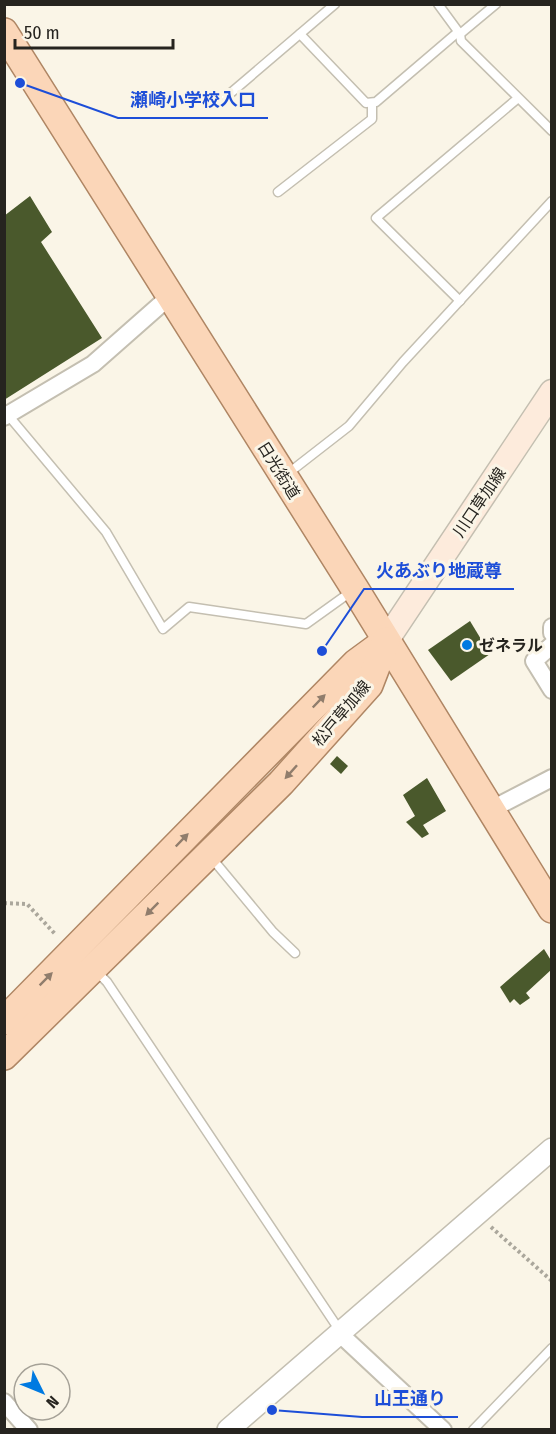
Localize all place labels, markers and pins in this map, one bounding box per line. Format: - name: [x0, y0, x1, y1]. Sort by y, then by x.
- callout: 瀬崎小学校入口: [118, 82, 268, 118]
- callout: 火あぶり地蔵尊: [364, 553, 514, 589]
- place label: ゼネラル: [479, 636, 543, 655]
- marker: ゼネラル: [460, 638, 474, 652]
- callout: 山王通り: [362, 1381, 458, 1417]

